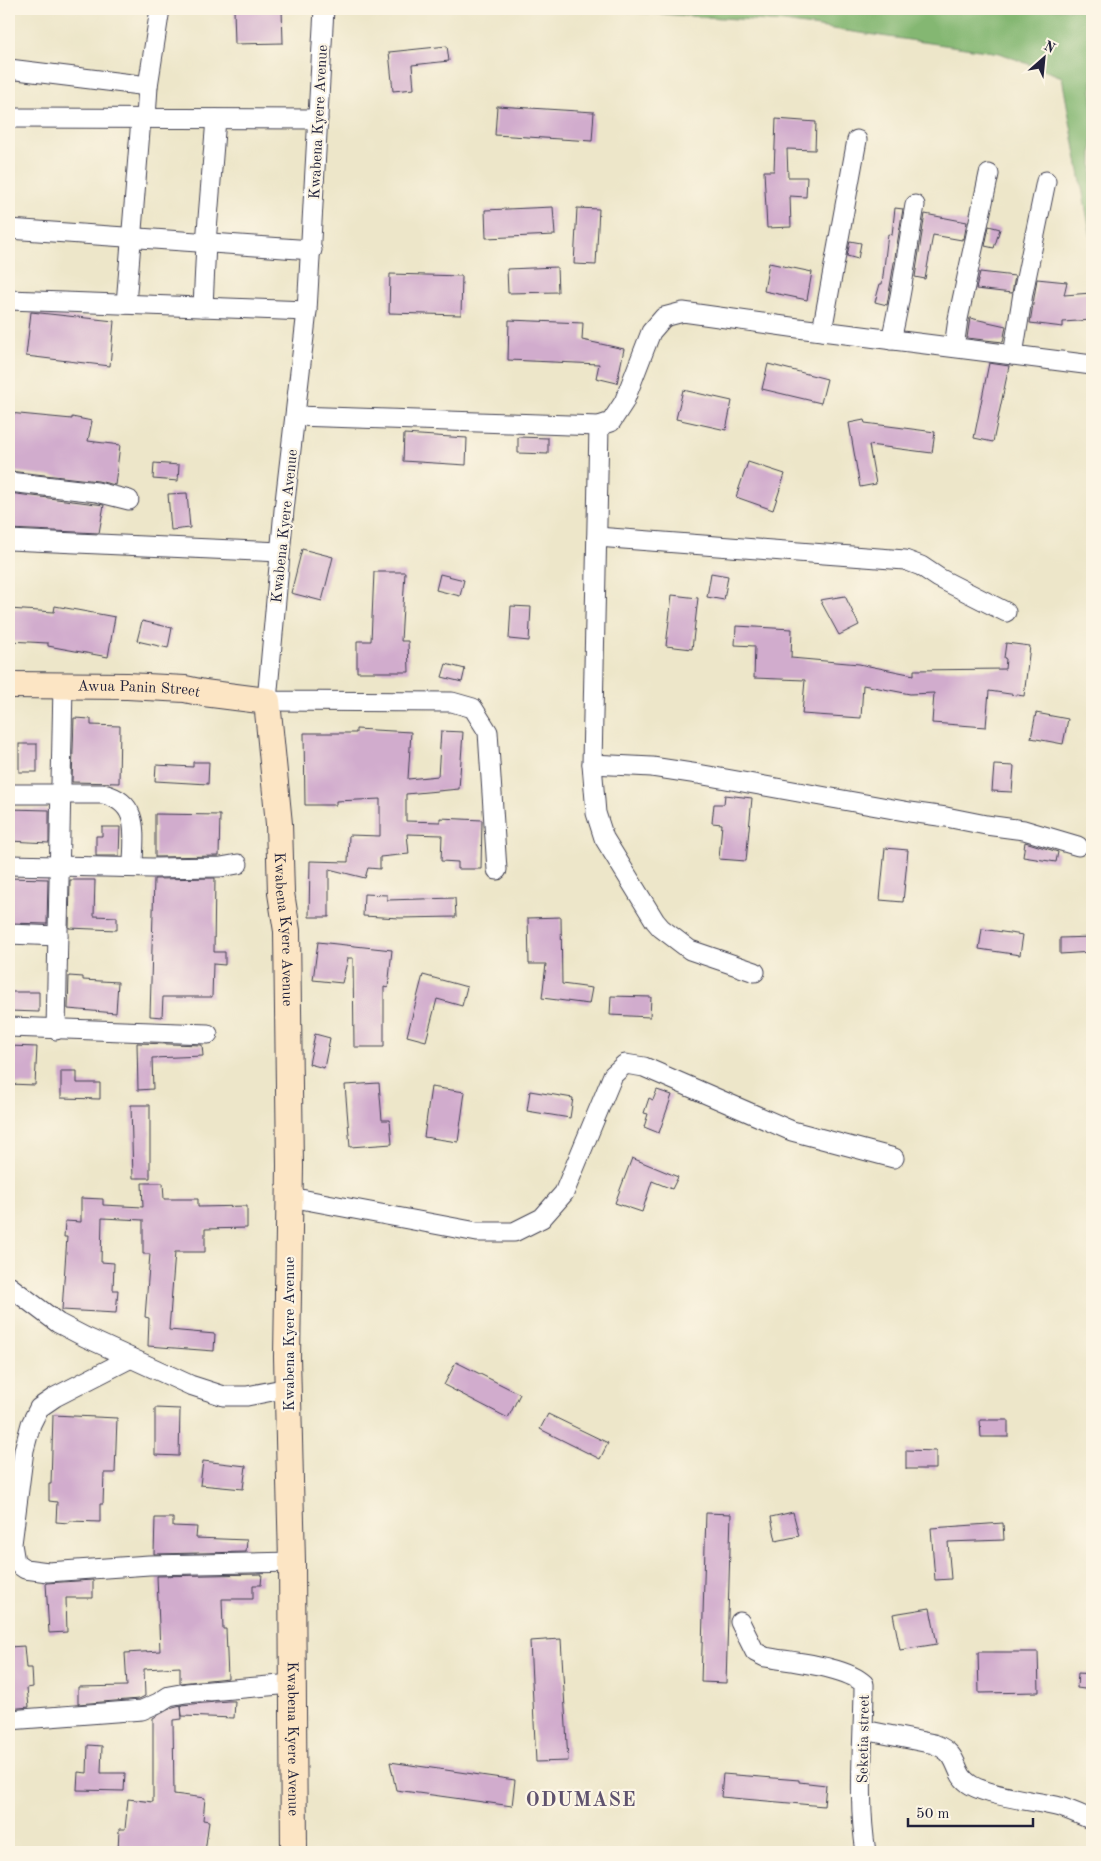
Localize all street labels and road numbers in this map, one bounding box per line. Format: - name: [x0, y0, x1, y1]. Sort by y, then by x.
- street label: Kwabena Kyere Avenue: [308, 44, 331, 200]
- street label: Kwabena Kyere Avenue: [270, 448, 301, 604]
- street label: Awua Panin Street: [77, 680, 201, 701]
- street label: Kwabena Kyere Avenue: [271, 852, 294, 1006]
- street label: Kwabena Kyere Avenue: [283, 1257, 298, 1411]
- street label: Kwabena Kyere Avenue: [284, 1661, 300, 1816]
- street label: Seketia street: [856, 1695, 873, 1784]

